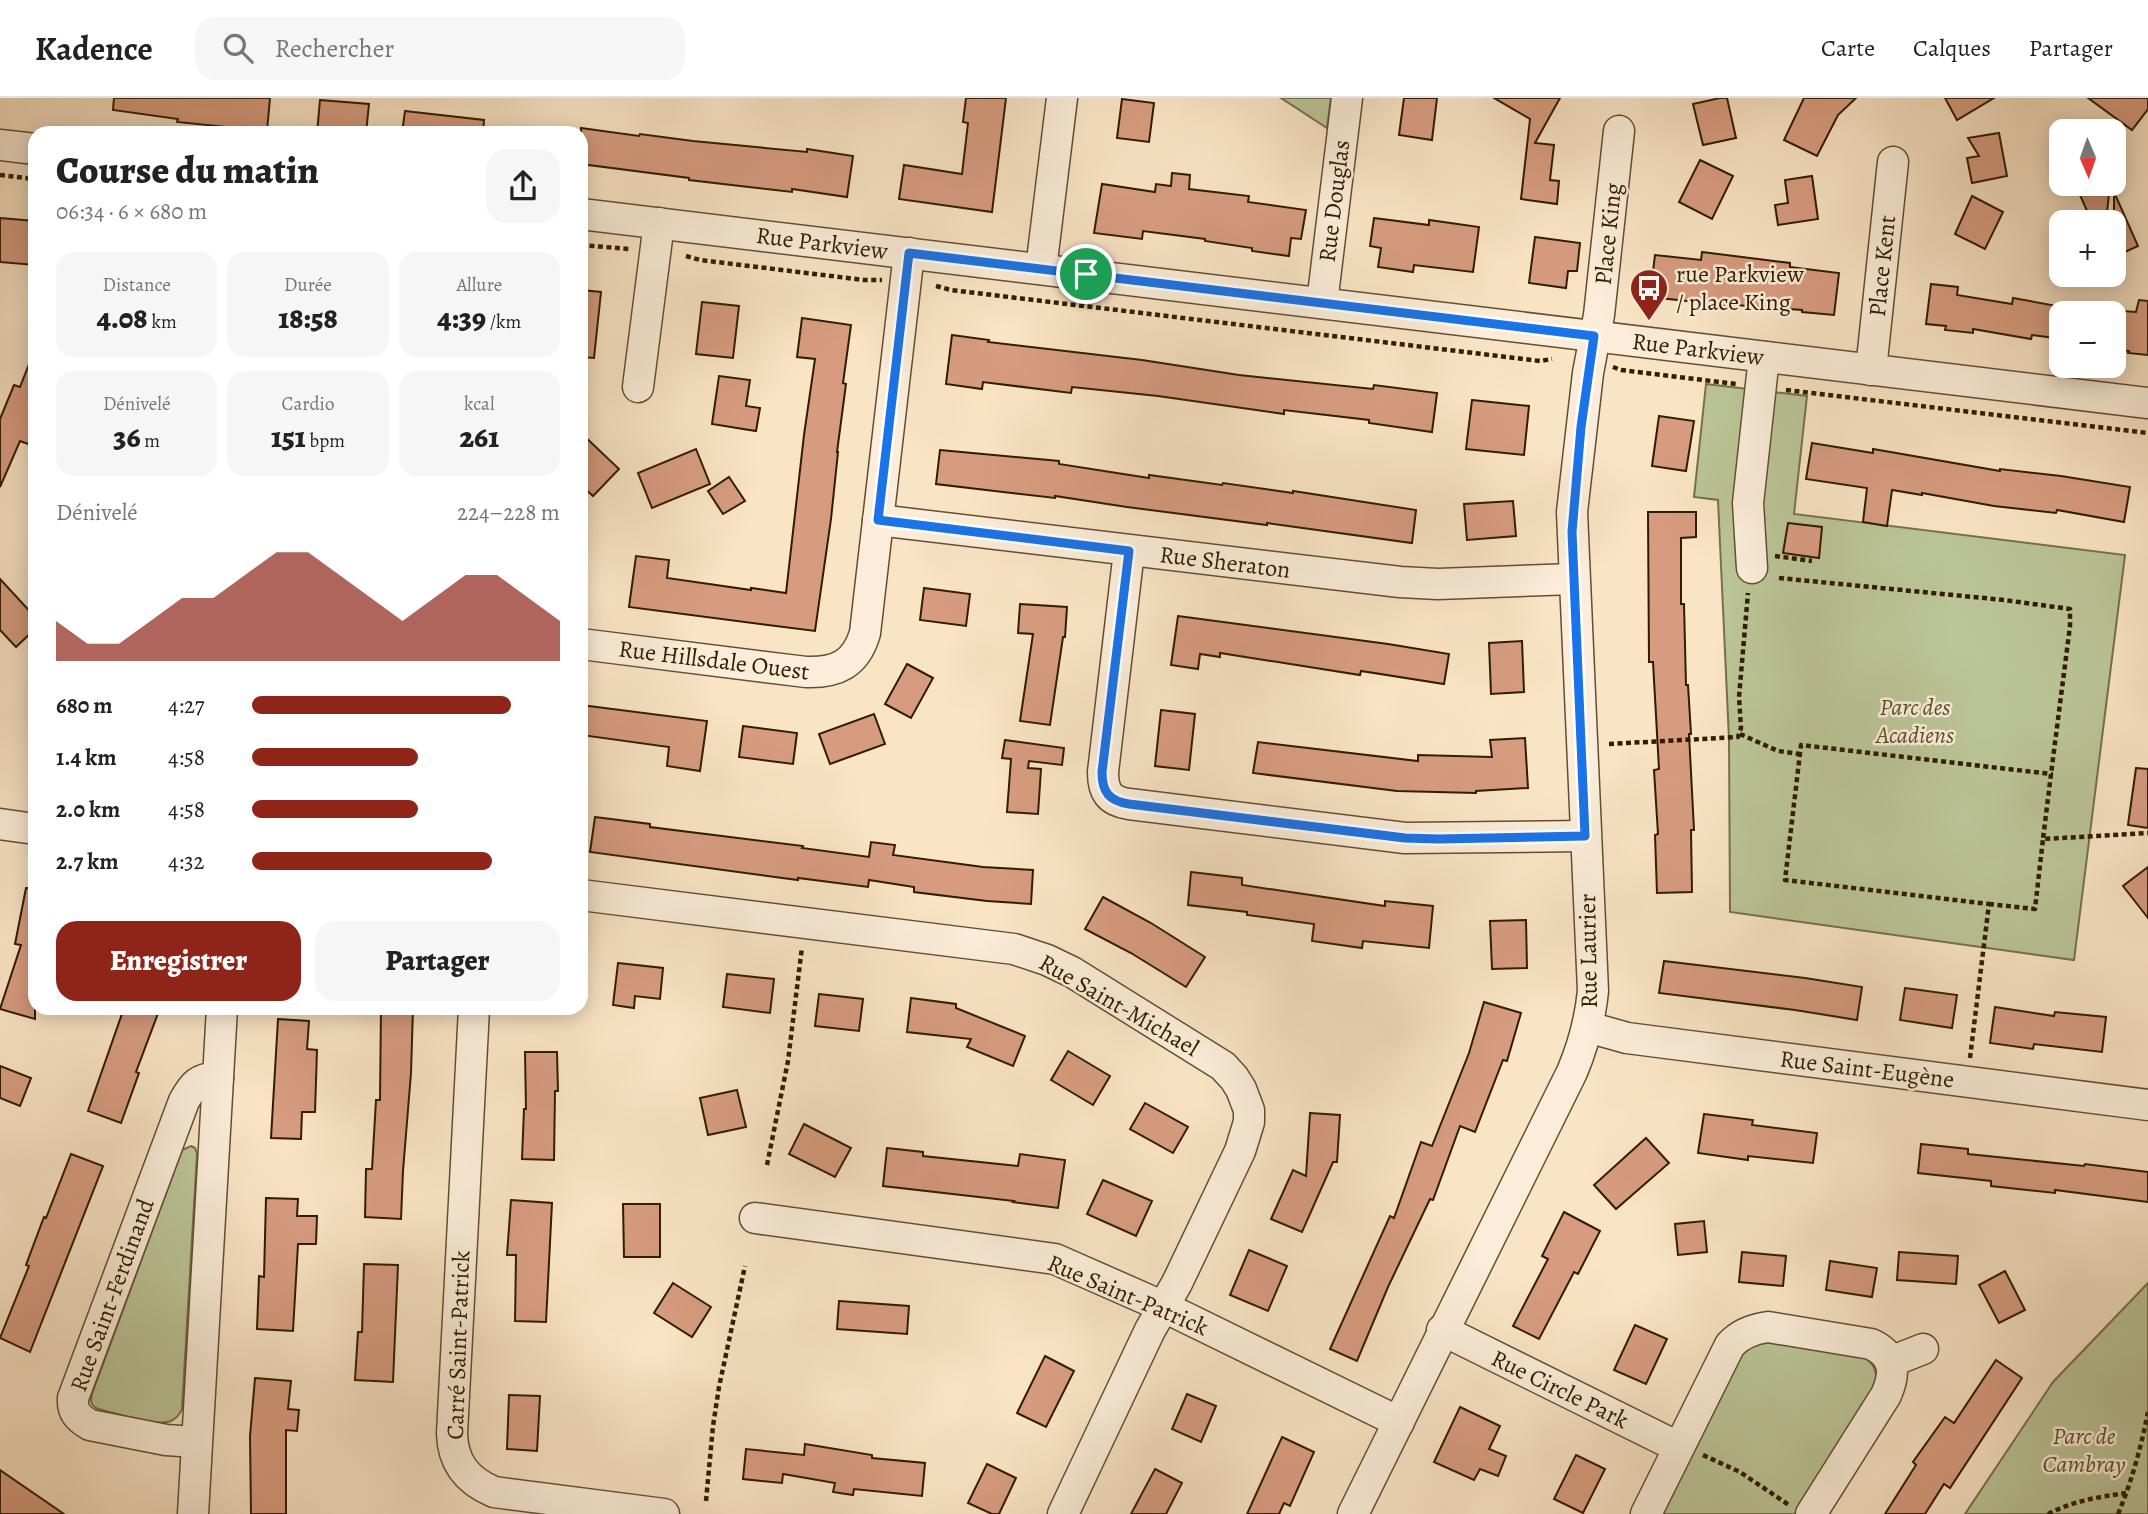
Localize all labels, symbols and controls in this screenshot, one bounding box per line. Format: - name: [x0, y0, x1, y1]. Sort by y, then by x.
- search box: [195, 17, 685, 80]
- text: Kadence: [35, 26, 153, 71]
- icon: search: [219, 29, 257, 67]
- text: Rechercher: [275, 31, 394, 66]
- text: Carte: [1821, 32, 1875, 64]
- text: Calques: [1913, 32, 1991, 64]
- text: Partager: [2029, 32, 2113, 64]
- north arrow: [2049, 119, 2126, 196]
- map controls: [2049, 119, 2126, 378]
- street label: Rue Douglas: [1311, 138, 1357, 264]
- text: Course du matin: [56, 144, 319, 196]
- button: share: [486, 149, 560, 223]
- street label: Place King: [1587, 181, 1629, 287]
- text: 06:34 · 6 × 680 m: [56, 196, 207, 227]
- button: +: [2049, 210, 2126, 287]
- street label: Place Kent: [1861, 214, 1903, 318]
- street label: Rue Parkview: [754, 219, 890, 267]
- pin: [1056, 244, 1116, 304]
- icon: arrive: [1067, 255, 1105, 293]
- place label: rue Parkview / place King: [1676, 258, 1804, 318]
- bus stop icon: rue Parkview / place King: [1628, 267, 1670, 322]
- text: Distance: [103, 272, 171, 298]
- text: Durée: [284, 272, 332, 298]
- text: Allure: [456, 272, 502, 298]
- text: 4.08: [97, 298, 148, 338]
- text: 18:58: [278, 298, 338, 338]
- text: 4:39: [437, 298, 486, 338]
- button: −: [2049, 301, 2126, 378]
- text: km: [148, 309, 177, 335]
- text: /km: [486, 309, 521, 335]
- street label: Rue Parkview: [1630, 325, 1766, 373]
- text: Dénivelé: [103, 391, 170, 417]
- text: Cardio: [282, 391, 334, 417]
- text: kcal: [464, 391, 495, 417]
- text: 36: [113, 417, 141, 457]
- text: 151: [271, 417, 306, 457]
- text: 261: [459, 417, 499, 457]
- text: m: [141, 428, 160, 454]
- text: bpm: [306, 428, 345, 454]
- text: Dénivelé: [56, 497, 138, 528]
- text: 224–228 m: [457, 497, 560, 528]
- street label: Rue Sheraton: [1158, 538, 1292, 586]
- street label: Rue Hillsdale Ouest: [617, 632, 811, 688]
- text: 680 m: [56, 690, 113, 721]
- text: 4:27: [168, 690, 204, 721]
- park label: Parc des Acadiens: [1874, 691, 1954, 751]
- text: 1.4 km: [56, 742, 117, 773]
- text: 4:58: [168, 742, 205, 773]
- text: 2.0 km: [56, 794, 120, 825]
- text: 4:58: [168, 794, 205, 825]
- text: 2.7 km: [56, 846, 118, 877]
- text: 4:32: [168, 846, 204, 877]
- street label: Rue Laurier: [1571, 893, 1605, 1009]
- button: Enregistrer: [56, 921, 301, 1001]
- button: Partager: [315, 921, 560, 1001]
- street label: Rue Saint-Michael: [1033, 946, 1205, 1064]
- street label: Rue Saint-Eugène: [1778, 1042, 1956, 1096]
- street label: Rue Saint-Ferdinand: [62, 1194, 162, 1396]
- street label: Rue Saint-Patrick: [1043, 1247, 1213, 1343]
- street label: Carré Saint-Patrick: [439, 1250, 477, 1440]
- street label: Rue Circle Park: [1486, 1342, 1634, 1436]
- park label: Parc de Cambray: [2042, 1420, 2126, 1480]

